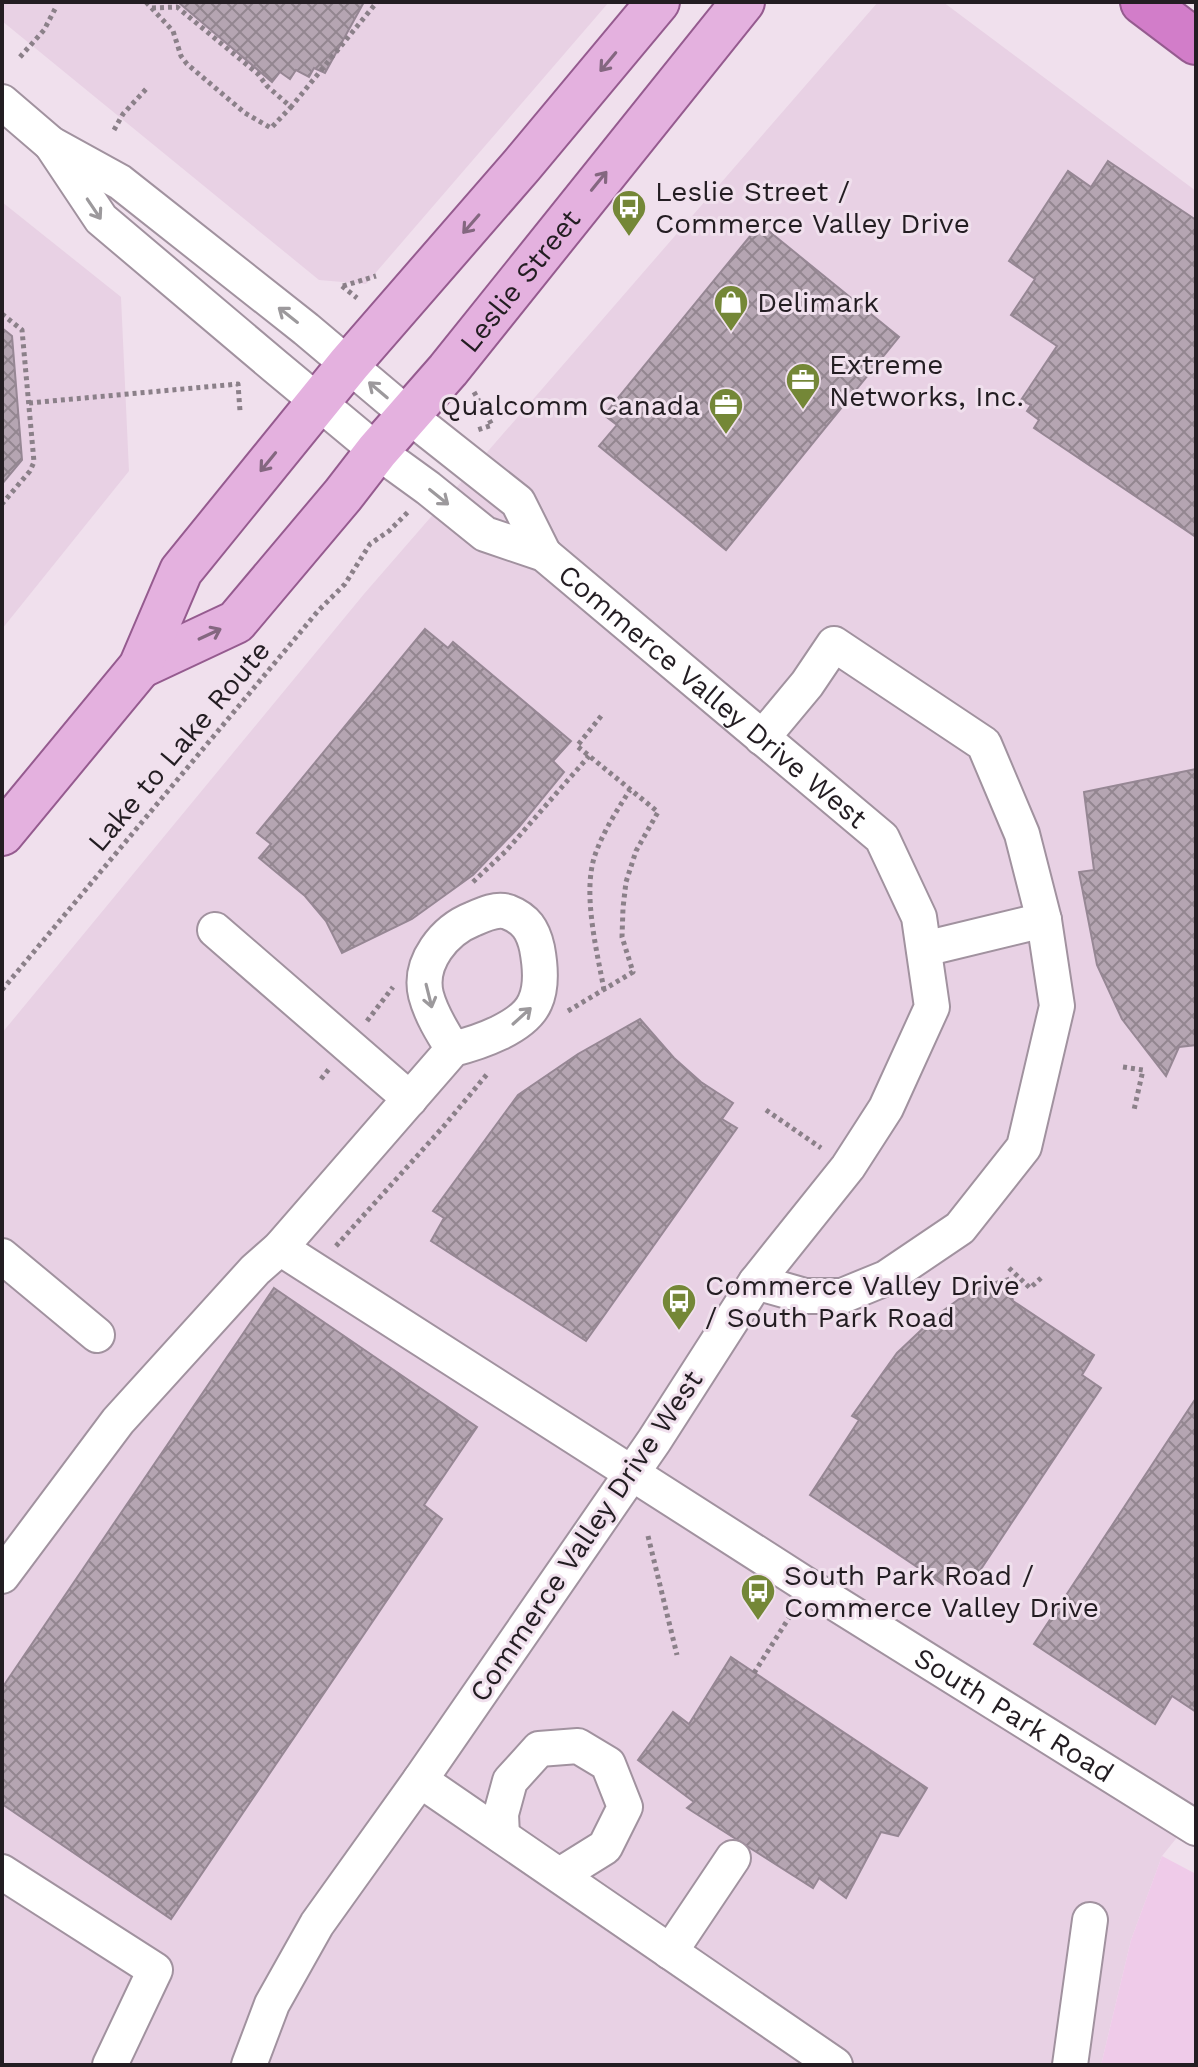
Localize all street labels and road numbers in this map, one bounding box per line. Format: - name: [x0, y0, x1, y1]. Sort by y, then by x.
- street label: Leslie Street: [453, 202, 587, 359]
- street label: Commerce Valley Drive West: [552, 557, 874, 835]
- street label: Lake to Lake Route: [81, 634, 277, 858]
- street label: Commerce Valley Drive West: [463, 1364, 710, 1708]
- street label: South Park Road: [909, 1640, 1120, 1789]

